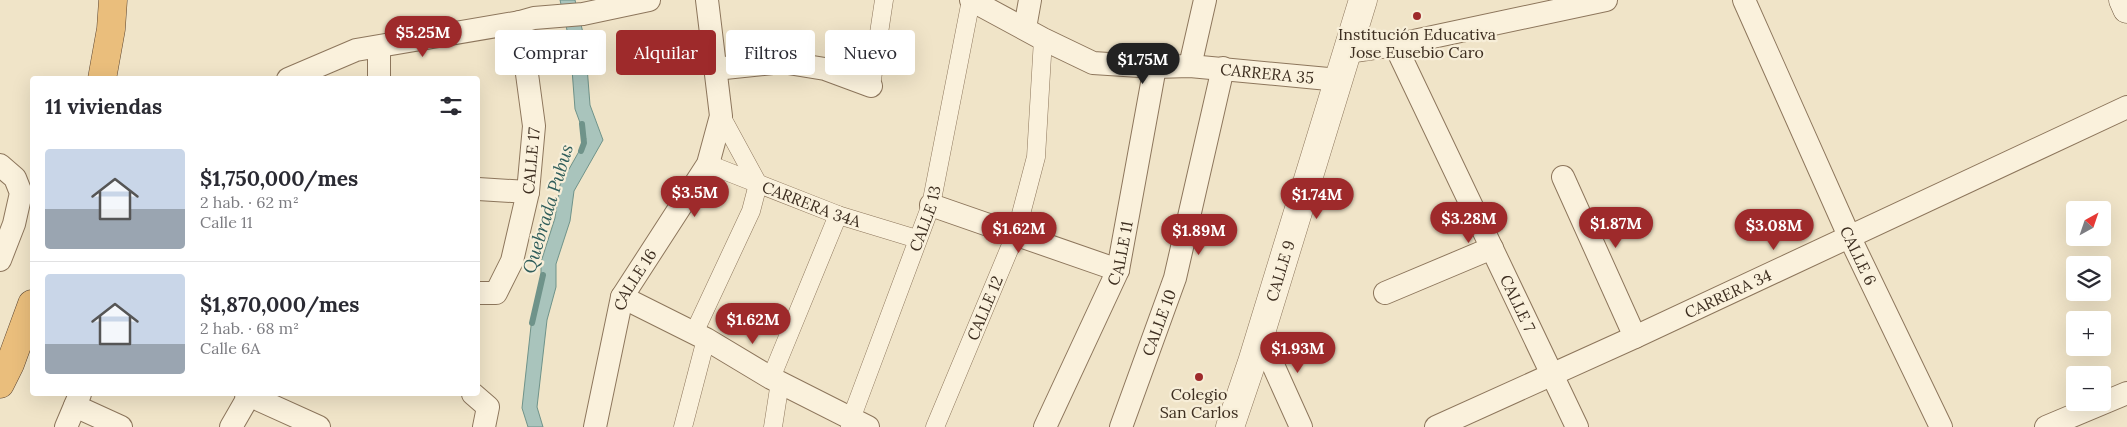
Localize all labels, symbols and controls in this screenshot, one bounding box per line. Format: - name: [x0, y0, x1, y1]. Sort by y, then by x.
- marker: Institución Educativa Jose Eusebio Caro: [1411, 10, 1423, 22]
- pin: $5.25M: [382, 15, 464, 58]
- text: $5.25M: [396, 22, 450, 42]
- place label: Institución Educativa Jose Eusebio Caro: [1338, 24, 1496, 62]
- chip: Comprar: [495, 30, 606, 75]
- chip: Alquilar: [616, 30, 716, 75]
- chip: Filtros: [726, 30, 815, 75]
- chip: Nuevo: [825, 30, 915, 75]
- pin: $1.75M: [1102, 42, 1184, 85]
- text: $1.75M: [1118, 49, 1168, 69]
- street label: CARRERA 35: [1219, 59, 1315, 88]
- icon: filters: [437, 92, 465, 120]
- text: 11 viviendas: [45, 93, 162, 120]
- street label: CALLE 17: [518, 126, 544, 195]
- water label: Quebrada Pubus: [517, 141, 578, 276]
- text: $1,750,000/mes: [200, 165, 358, 192]
- icon: home: [85, 169, 145, 229]
- pin: $3.5M: [660, 176, 730, 218]
- street label: CARRERA 34A: [759, 176, 864, 232]
- pin: $1.74M: [1276, 178, 1358, 220]
- text: $3.5M: [672, 182, 718, 202]
- street label: CALLE 13: [905, 184, 945, 254]
- text: $1.74M: [1292, 184, 1342, 204]
- text: 2 hab. · 62 m²: [200, 192, 299, 212]
- north arrow: [2066, 201, 2111, 246]
- map controls: [2066, 201, 2111, 411]
- pin: $3.28M: [1428, 202, 1510, 244]
- pin: $1.87M: [1575, 206, 1657, 249]
- text: $3.28M: [1441, 208, 1497, 228]
- pin: $3.08M: [1733, 208, 1815, 251]
- text: Calle 11: [200, 212, 253, 232]
- pin: $1.62M: [978, 212, 1060, 254]
- text: $1.87M: [1590, 213, 1642, 233]
- pin: $1.89M: [1158, 214, 1240, 256]
- text: $3.08M: [1746, 215, 1802, 235]
- text: $1.62M: [993, 218, 1045, 238]
- street label: CALLE 11: [1102, 219, 1137, 289]
- text: $1.89M: [1172, 220, 1226, 240]
- street label: CALLE 6: [1836, 223, 1881, 288]
- street label: CALLE 9: [1261, 238, 1299, 304]
- street label: CALLE 16: [610, 245, 661, 312]
- button: layers: [2066, 256, 2111, 301]
- street label: CARRERA 34: [1681, 264, 1775, 322]
- street label: CALLE 7: [1496, 271, 1540, 336]
- street label: CALLE 12: [962, 273, 1007, 343]
- street label: CALLE 10: [1138, 287, 1180, 359]
- text: $1,870,000/mes: [200, 291, 360, 318]
- icon: home: [85, 294, 145, 354]
- pin: $1.62M: [712, 302, 794, 345]
- text: $1.62M: [727, 309, 779, 329]
- button: +: [2066, 311, 2111, 356]
- text: 2 hab. · 68 m²: [200, 318, 299, 338]
- pin: $1.93M: [1257, 332, 1339, 374]
- text: Calle 6A: [200, 338, 260, 358]
- text: $1.93M: [1271, 338, 1325, 358]
- button: −: [2066, 366, 2111, 411]
- marker: Colegio San Carlos: [1193, 371, 1205, 383]
- place label: Colegio San Carlos: [1160, 384, 1238, 422]

